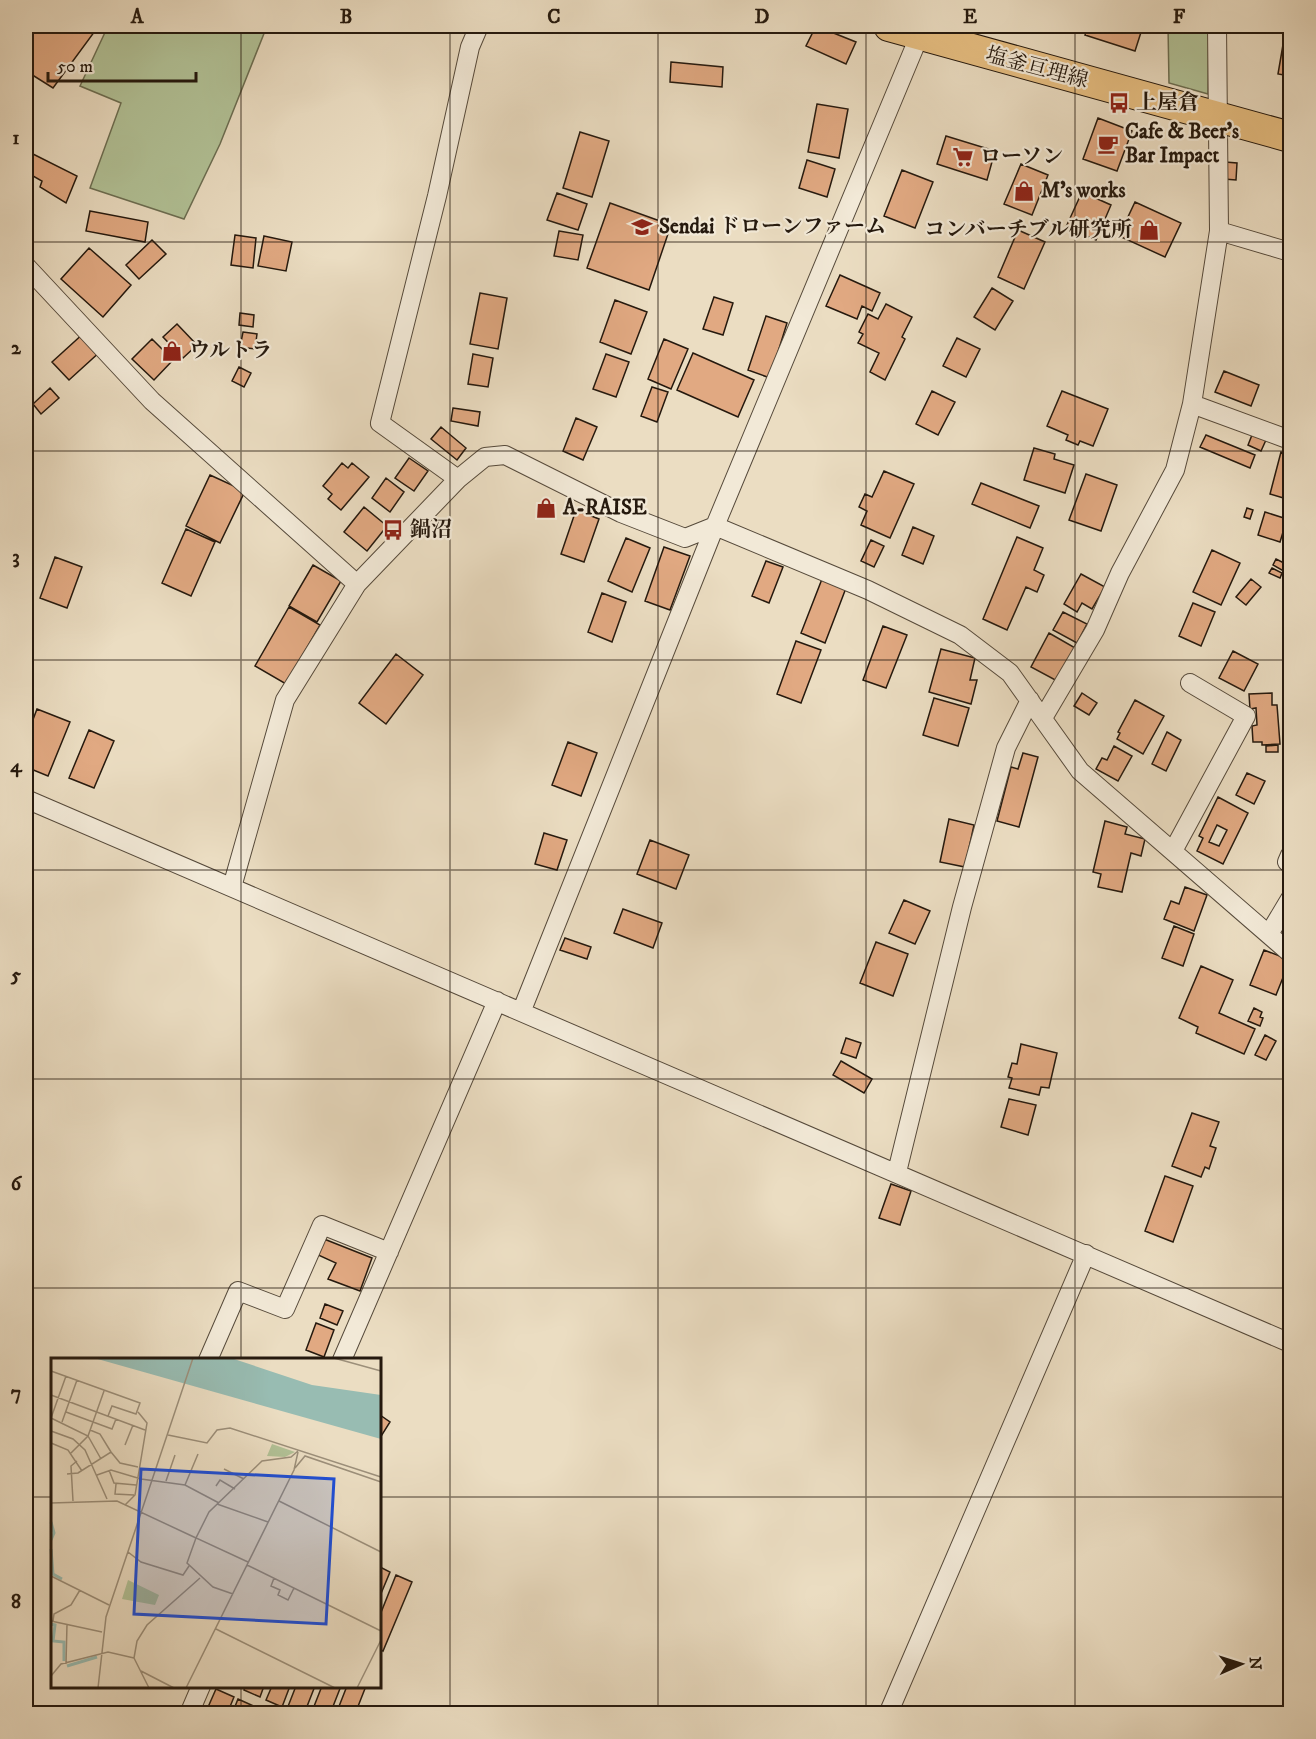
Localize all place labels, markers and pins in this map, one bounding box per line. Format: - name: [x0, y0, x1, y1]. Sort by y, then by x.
- place label: 上屋倉: [1136, 90, 1199, 116]
- bus stop icon: 上屋倉: [1107, 91, 1131, 115]
- place label: Cafe & Beer's Bar Impact: [1125, 119, 1239, 169]
- cafe icon: Cafe & Beer's Bar Impact: [1096, 132, 1120, 156]
- place label: ローソン: [980, 144, 1063, 170]
- supermarket icon: ローソン: [951, 145, 975, 169]
- place label: M's works: [1041, 178, 1125, 204]
- shop icon: M's works: [1012, 179, 1036, 203]
- place label: Sendai ドローンファーム: [659, 214, 886, 240]
- school or university icon: Sendai ドローンファーム: [630, 215, 654, 239]
- place label: コンバーチブル研究所: [924, 217, 1132, 243]
- shop icon: コンバーチブル研究所: [1137, 218, 1161, 242]
- place label: ウルトラ: [189, 338, 272, 364]
- shop icon: ウルトラ: [160, 339, 184, 363]
- place label: A-RAISE: [562, 495, 647, 521]
- shop icon: A-RAISE: [534, 496, 558, 520]
- place label: 鍋沼: [410, 517, 452, 543]
- bus stop icon: 鍋沼: [381, 518, 405, 542]

